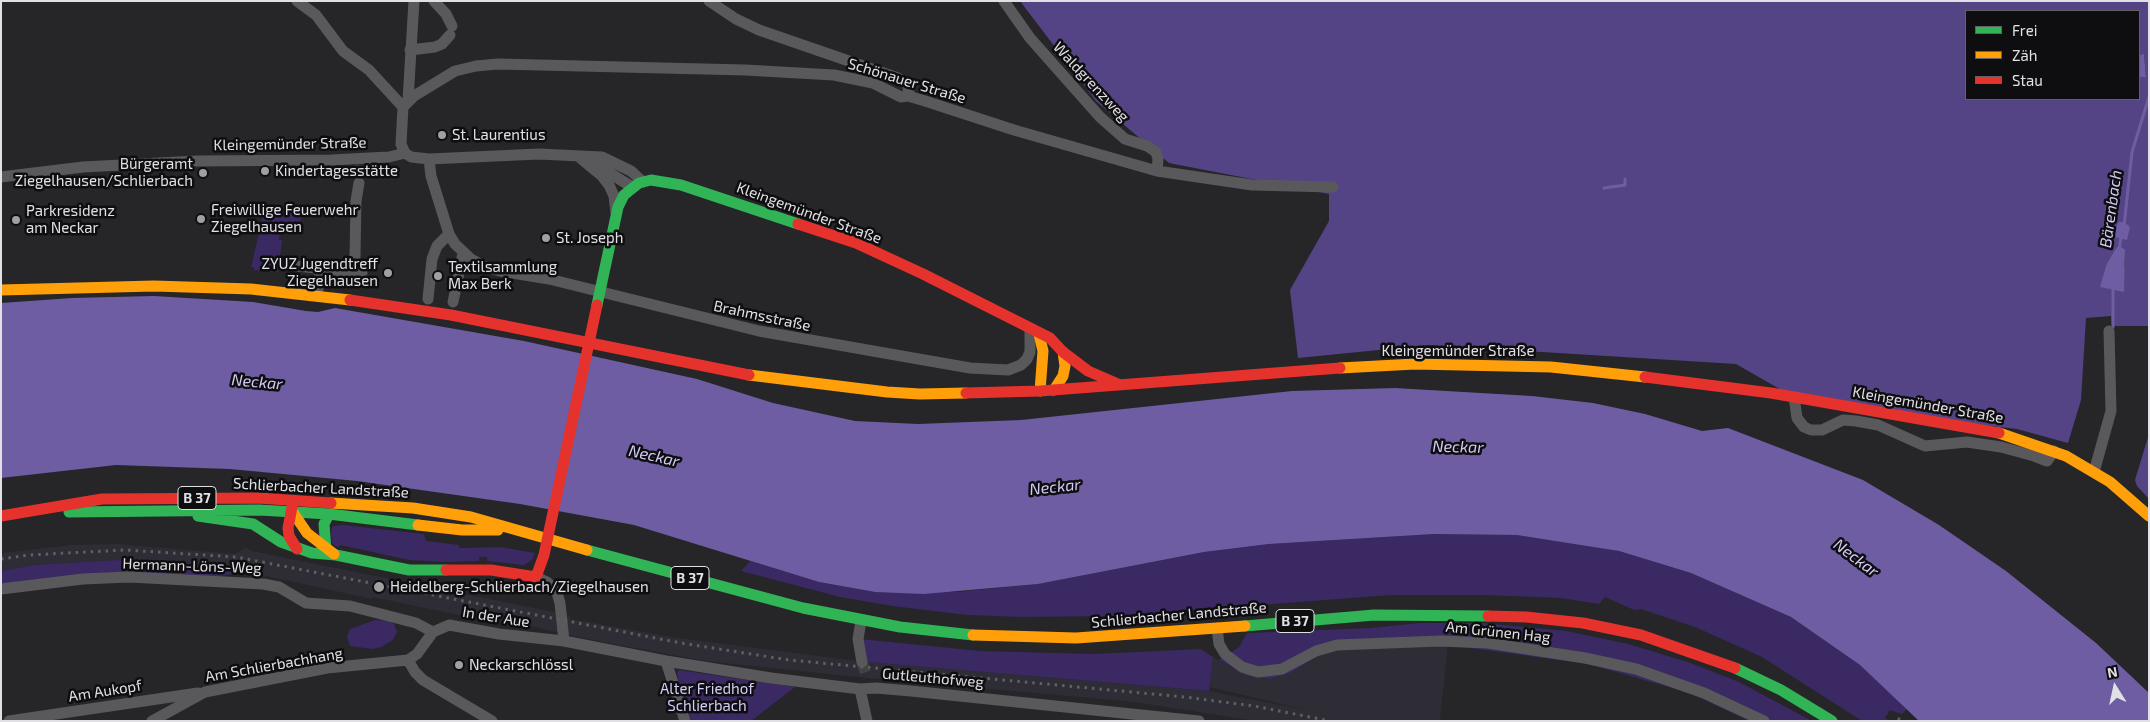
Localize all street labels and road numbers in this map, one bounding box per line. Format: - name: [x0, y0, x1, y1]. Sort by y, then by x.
- street label: Waldgrenzweg: [1049, 38, 1133, 126]
- street label: Schönauer Straße: [846, 55, 968, 107]
- street label: Kleingemünder Straße: [213, 134, 367, 154]
- street label: Kleingemünder Straße: [734, 178, 884, 248]
- street label: Brahmsstraße: [712, 297, 812, 335]
- street label: Kleingemünder Straße: [1381, 342, 1535, 360]
- street label: Kleingemünder Straße: [1851, 383, 2005, 427]
- street label: Schlierbacher Landstraße: [233, 474, 409, 502]
- road number: B 37: [178, 486, 216, 509]
- street label: Hermann-Löns-Weg: [122, 555, 262, 577]
- road number: B 37: [671, 566, 709, 590]
- street label: Schlierbacher Landstraße: [1091, 598, 1267, 632]
- street label: In der Aue: [461, 603, 531, 631]
- road number: B 37: [1276, 610, 1314, 632]
- street label: Am Grünen Hag: [1445, 618, 1551, 646]
- street label: Am Schlierbachhang: [204, 644, 344, 686]
- street label: Gutleuthofweg: [881, 665, 985, 691]
- street label: Am Aukopf: [67, 676, 143, 706]

